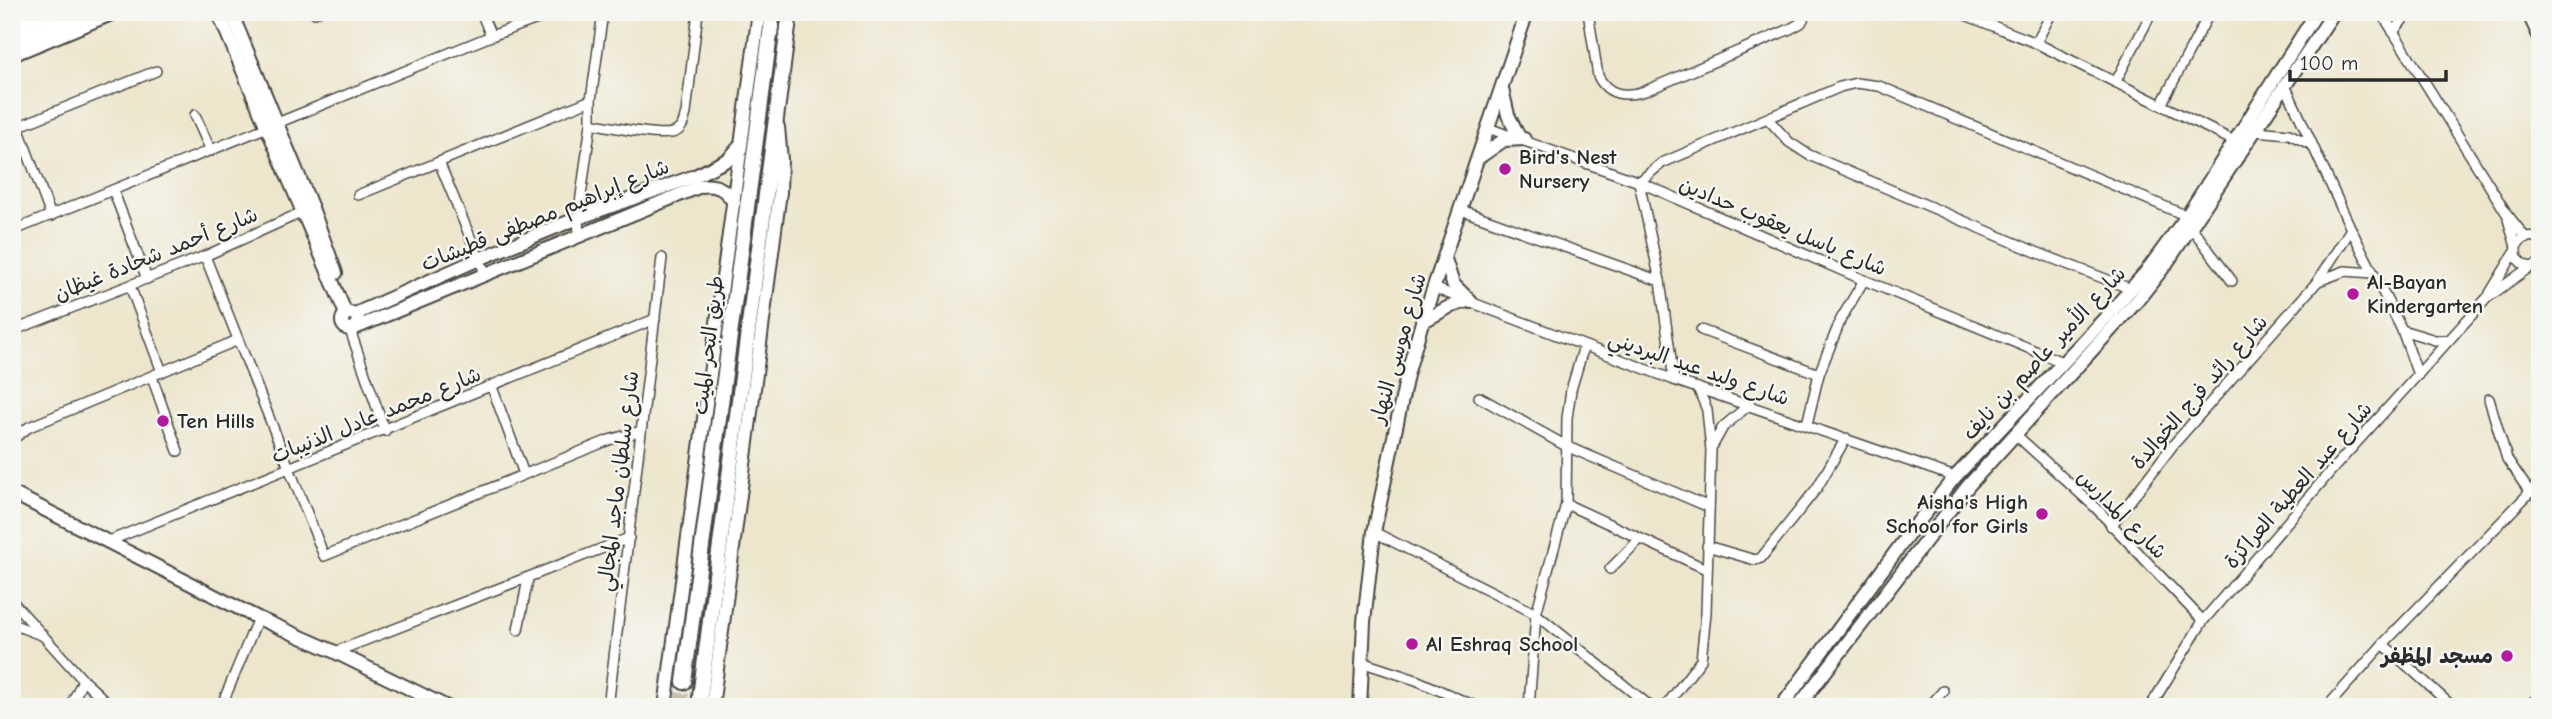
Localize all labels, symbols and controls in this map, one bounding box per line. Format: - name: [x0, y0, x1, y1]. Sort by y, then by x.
- scale bar: [2290, 38, 2445, 82]
- text: 100 m: [2300, 51, 2358, 75]
- place label: Bird's Nest Nursery: [1519, 145, 1617, 193]
- street label: شارع إبراهيم مصطفى قطيشات: [417, 154, 674, 280]
- marker: Bird's Nest Nursery: [1497, 161, 1513, 177]
- street label: شارع باسل يعقوب حدادين: [1675, 171, 1890, 283]
- street label: شارع أحمد شحادة غيظان: [51, 202, 262, 309]
- street label: شارع الأمير عاصم بن نايف: [1956, 260, 2133, 447]
- street label: شارع موسى النهار: [1365, 270, 1434, 429]
- place label: Al-Bayan Kindergarten: [2367, 270, 2483, 318]
- street label: طريق البحر الميت: [688, 274, 729, 416]
- marker: Al-Bayan Kindergarten: [2345, 286, 2361, 302]
- street label: شارع رائد فرج الخوالدة: [2126, 310, 2275, 476]
- street label: شارع وليد عيد البرديني: [1603, 326, 1793, 417]
- street label: شارع محمد عادل الذنيبات: [268, 362, 486, 471]
- street label: شارع سلطان ماجد المجالي: [593, 369, 650, 594]
- street label: شارع عبد العطية العراكزة: [2219, 397, 2379, 575]
- place label: Ten Hills: [177, 409, 255, 433]
- marker: Ten Hills: [155, 413, 171, 429]
- street label: شارع المدارس: [2070, 464, 2172, 566]
- place label: Aisha's High School for Girls: [1886, 490, 2028, 538]
- marker: Aisha's High School for Girls: [2034, 506, 2050, 522]
- place label: Al Eshraq School: [1426, 632, 1578, 656]
- marker: Al Eshraq School: [1404, 636, 1420, 652]
- place label: مسجد المظفر: [2379, 644, 2493, 668]
- marker: مسجد المظفر: [2499, 648, 2515, 664]

